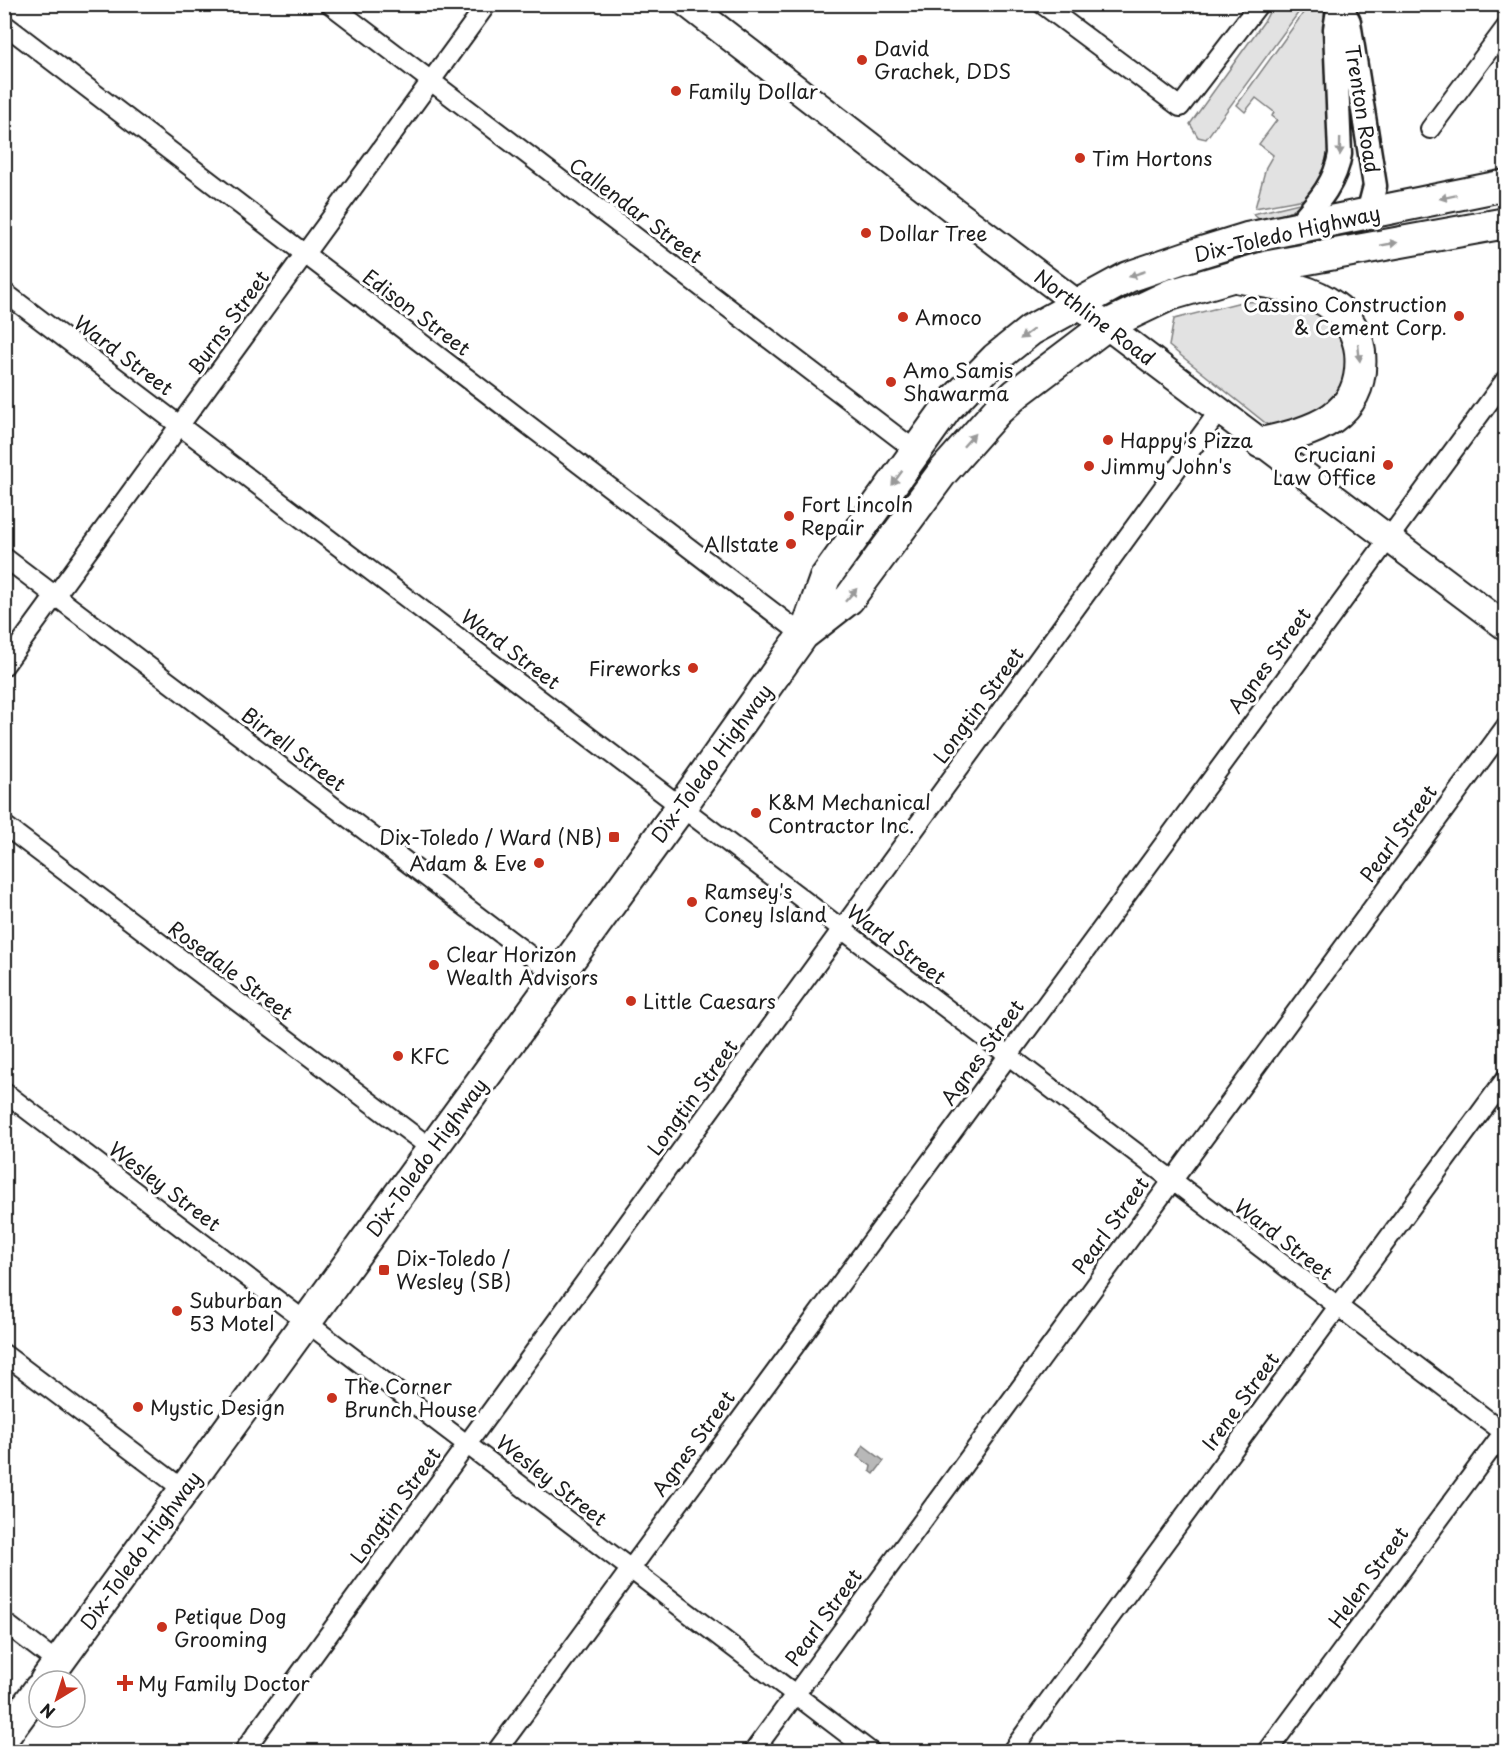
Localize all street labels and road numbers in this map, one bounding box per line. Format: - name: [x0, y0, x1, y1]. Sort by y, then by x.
- street label: Trenton Road: [1338, 43, 1388, 175]
- street label: Callendar Street: [563, 150, 709, 270]
- street label: Dix-Toledo Highway: [1191, 197, 1383, 269]
- street label: Edison Street: [357, 262, 477, 362]
- street label: Northline Road: [1028, 262, 1162, 372]
- street label: Burns Street: [180, 264, 276, 380]
- street label: Ward Street: [68, 308, 180, 402]
- street label: Agnes Street: [1220, 601, 1318, 719]
- street label: Ward Street: [455, 602, 567, 696]
- street label: Longtin Street: [925, 641, 1031, 769]
- street label: Dix-Toledo Highway: [643, 677, 779, 849]
- street label: Birrell Street: [235, 700, 353, 798]
- street label: Pearl Street: [1352, 778, 1444, 888]
- street label: Ward Street: [841, 897, 953, 991]
- street label: Rosedale Street: [162, 913, 300, 1027]
- street label: Agnes Street: [933, 993, 1031, 1111]
- street label: Longtin Street: [639, 1033, 745, 1161]
- street label: Dix-Toledo Highway: [358, 1071, 494, 1243]
- street label: Wesley Street: [103, 1134, 227, 1238]
- street label: Pearl Street: [1064, 1170, 1156, 1280]
- street label: Ward Street: [1228, 1191, 1340, 1287]
- street label: Irene Street: [1194, 1346, 1286, 1456]
- street label: Agnes Street: [644, 1384, 742, 1502]
- street label: Wesley Street: [490, 1427, 614, 1533]
- street label: Longtin Street: [342, 1441, 448, 1569]
- street label: Dix-Toledo Highway: [72, 1464, 208, 1636]
- street label: Helen Street: [1321, 1520, 1415, 1634]
- street label: Pearl Street: [777, 1562, 869, 1672]

